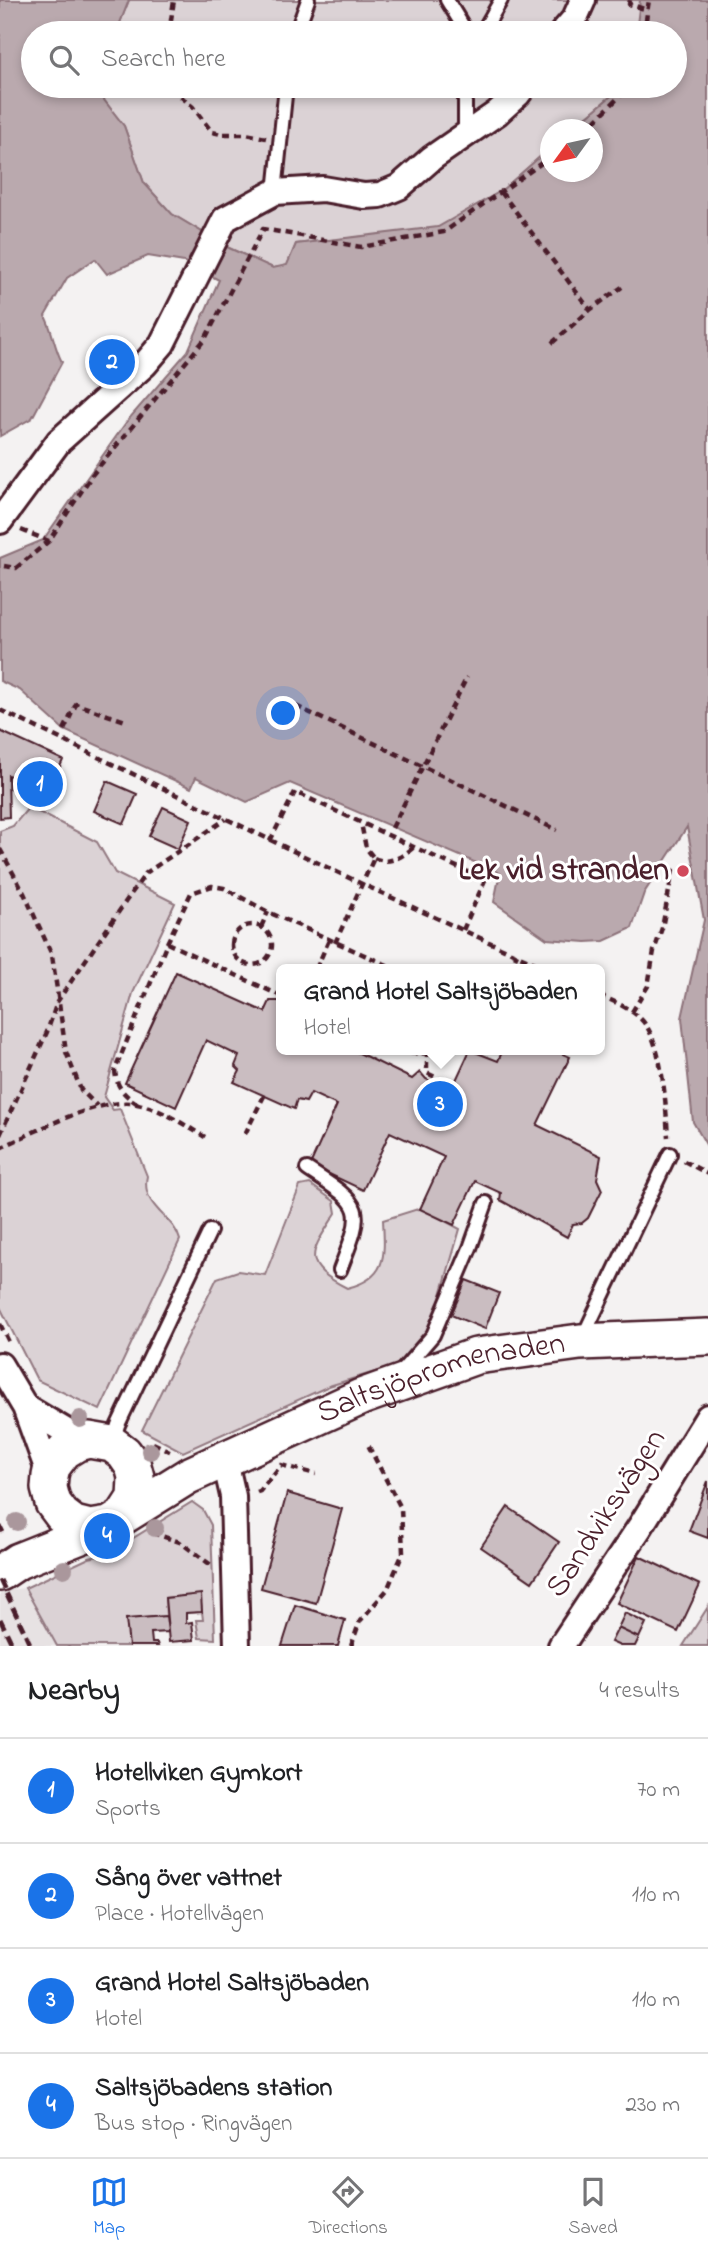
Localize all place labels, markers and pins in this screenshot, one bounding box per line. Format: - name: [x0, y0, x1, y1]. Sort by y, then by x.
- pin: 2: [89, 336, 135, 388]
- pin: 1: [17, 758, 63, 810]
- place label: Lek vid stranden: [459, 848, 669, 895]
- marker: Lek vid stranden: [675, 863, 691, 879]
- pin: 3: [417, 1078, 463, 1130]
- pin: 4: [84, 1510, 130, 1562]

